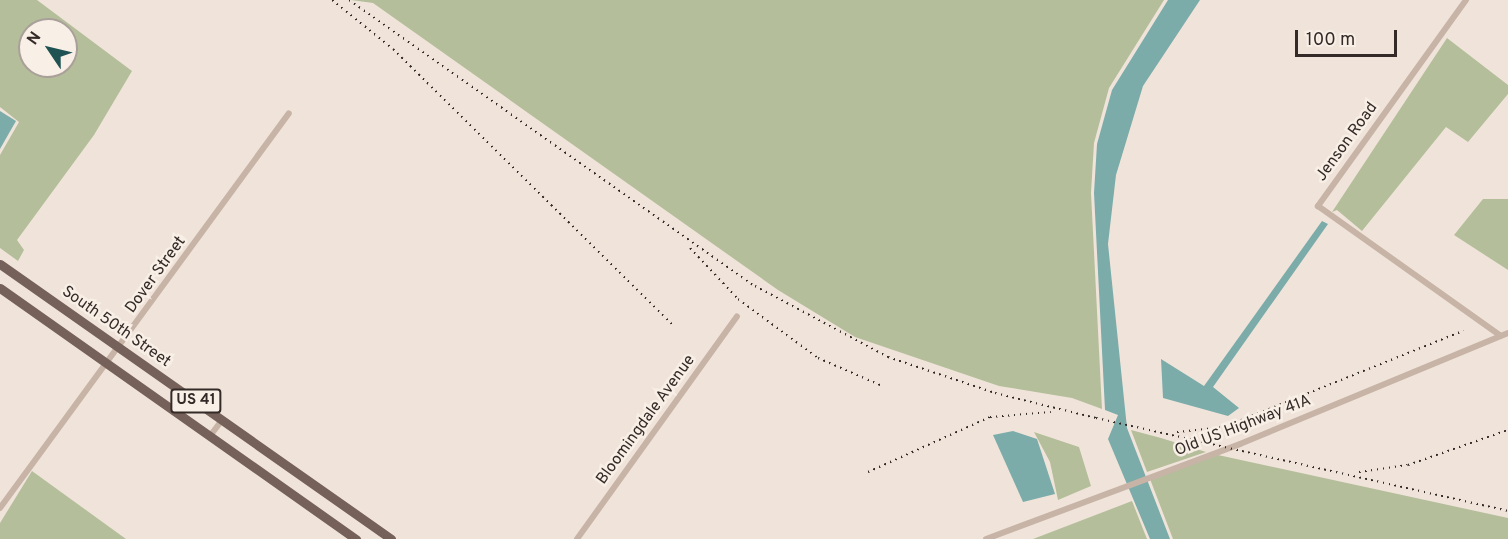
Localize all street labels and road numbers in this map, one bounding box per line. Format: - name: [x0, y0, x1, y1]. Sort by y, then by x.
- street label: Jenson Road: [1312, 99, 1382, 185]
- street label: Dover Street: [122, 233, 190, 317]
- street label: South 50th Street: [58, 282, 174, 372]
- street label: Bloomingdale Avenue: [592, 351, 700, 489]
- road number: US 41: [169, 389, 223, 413]
- street label: Old US Highway 41A: [1172, 391, 1314, 461]

